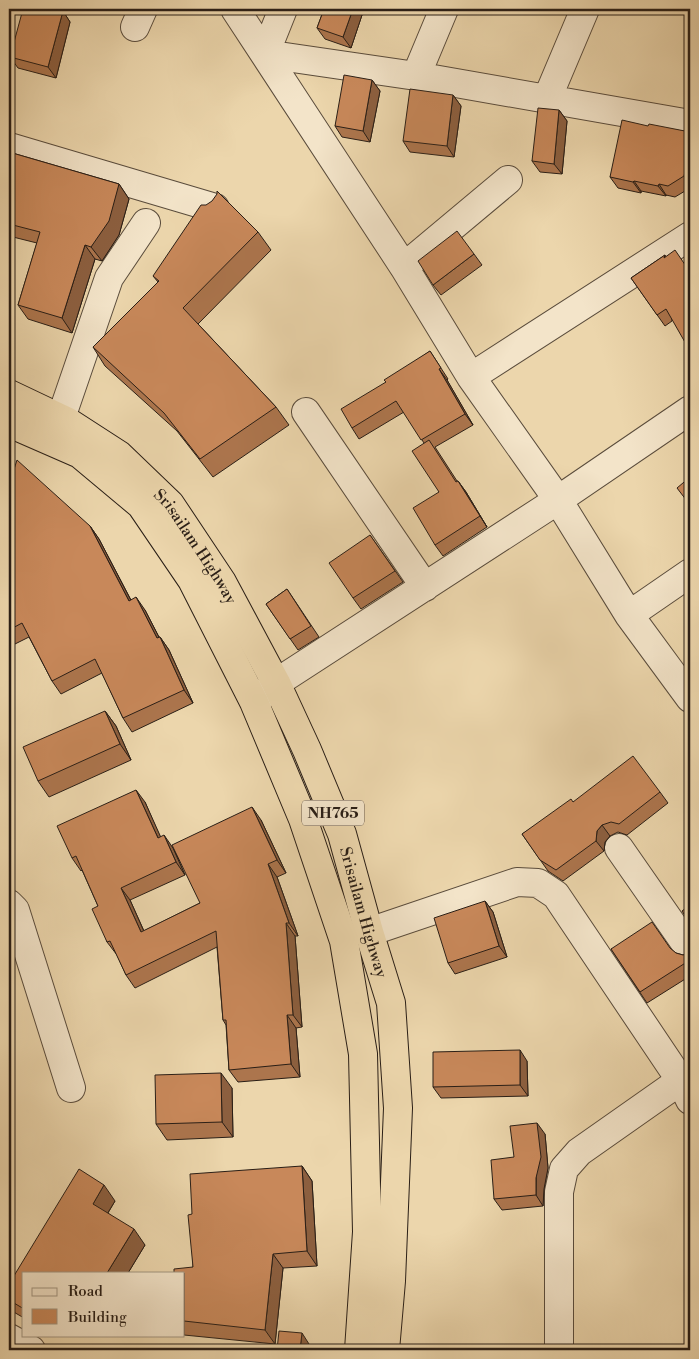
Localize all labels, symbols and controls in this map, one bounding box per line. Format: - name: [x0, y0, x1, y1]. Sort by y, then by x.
- street label: Srisailam Highway: [149, 485, 241, 608]
- road number: NH765: [302, 800, 364, 826]
- street label: Srisailam Highway: [335, 845, 392, 980]
- legend: [22, 1272, 185, 1336]
- text: Road: [68, 1282, 103, 1301]
- text: Building: [67, 1308, 127, 1327]

